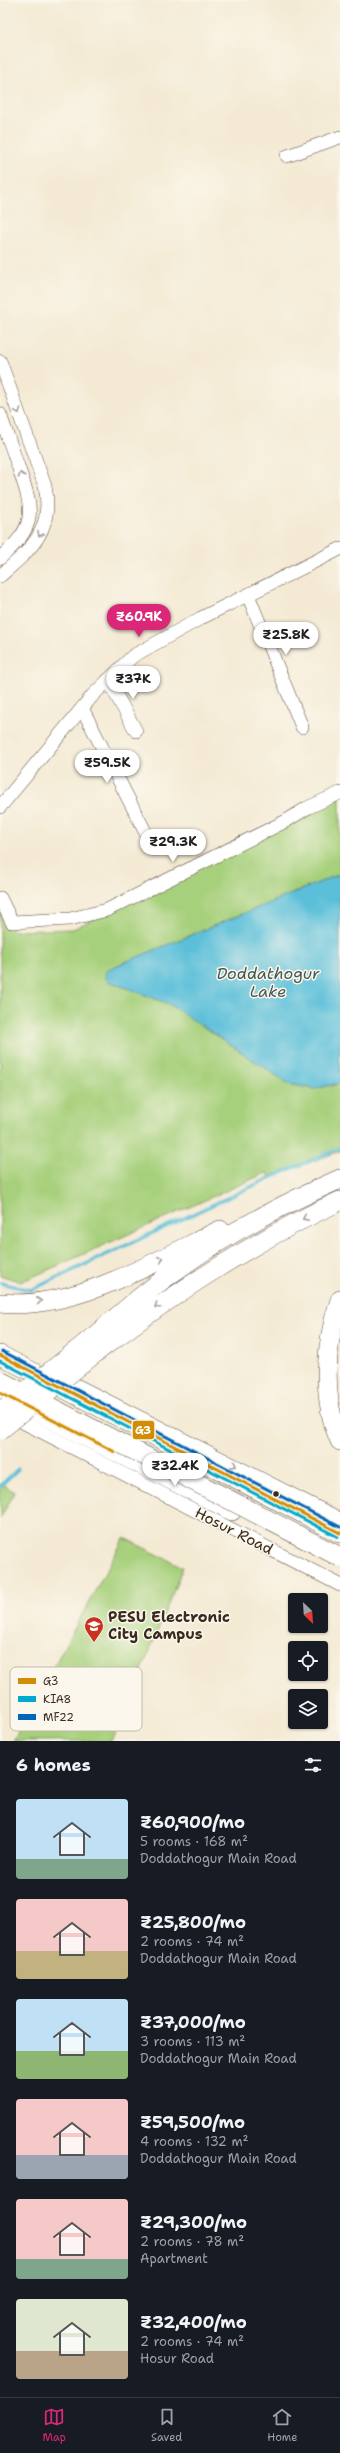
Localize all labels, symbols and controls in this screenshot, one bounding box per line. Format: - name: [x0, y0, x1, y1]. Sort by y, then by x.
- one-way arrow: [13, 407, 21, 414]
- one-way arrow: [18, 472, 26, 479]
- one-way arrow: [37, 530, 44, 537]
- pin: ₹60.9K: [106, 604, 172, 638]
- text: ₹60.9K: [116, 608, 162, 625]
- pin: ₹25.8K: [253, 622, 319, 656]
- text: ₹25.8K: [262, 626, 310, 643]
- pin: ₹37K: [109, 666, 157, 700]
- text: ₹37K: [115, 670, 151, 687]
- pin: ₹59.5K: [74, 750, 140, 784]
- text: ₹59.5K: [84, 754, 130, 771]
- pin: ₹29.3K: [140, 829, 206, 863]
- text: ₹29.3K: [149, 833, 197, 850]
- water label: Doddathogur Lake: [216, 963, 320, 1002]
- one-way arrow: [301, 1213, 309, 1221]
- one-way arrow: [157, 1256, 164, 1264]
- one-way arrow: [36, 1297, 42, 1306]
- one-way arrow: [155, 1301, 162, 1308]
- line badge: G3: [132, 1420, 155, 1440]
- text: G3: [135, 1423, 151, 1438]
- pin: ₹32.4K: [142, 1453, 208, 1487]
- text: ₹32.4K: [151, 1457, 199, 1474]
- one-way arrow: [230, 1460, 238, 1468]
- unlabelled marker: [271, 1489, 281, 1499]
- street label: Hosur Road: [191, 1503, 277, 1559]
- north arrow: [288, 1593, 328, 1633]
- map controls: [288, 1593, 328, 1729]
- place label: PESU Electronic City Campus: [108, 1607, 230, 1644]
- school or university icon: PESU Electronic City Campus: [83, 1615, 105, 1643]
- button: locate: [288, 1641, 328, 1681]
- legend: [10, 1667, 142, 1731]
- text: G3: [43, 1674, 58, 1689]
- button: layers: [288, 1689, 328, 1729]
- text: KIA8: [43, 1692, 71, 1707]
- text: MF22: [43, 1710, 74, 1725]
- text: 6 homes: [16, 1754, 91, 1776]
- icon: filters: [302, 1754, 324, 1776]
- text: ₹60,900/mo: [140, 1811, 245, 1833]
- icon: home: [48, 1815, 96, 1863]
- text: 5 rooms · 168 m²: [140, 1833, 248, 1850]
- text: Doddathogur Main Road: [140, 1850, 297, 1867]
- text: ₹25,800/mo: [140, 1911, 246, 1933]
- icon: home: [48, 1915, 96, 1963]
- text: 2 rooms · 74 m²: [140, 1933, 244, 1950]
- text: Doddathogur Main Road: [140, 1950, 297, 1967]
- text: ₹37,000/mo: [140, 2011, 246, 2033]
- icon: home: [48, 2015, 96, 2063]
- text: 3 rooms · 113 m²: [140, 2033, 245, 2050]
- text: Doddathogur Main Road: [140, 2050, 297, 2067]
- text: ₹59,500/mo: [140, 2111, 245, 2133]
- icon: home: [48, 2115, 96, 2163]
- text: 4 rooms · 132 m²: [140, 2133, 249, 2150]
- text: Doddathogur Main Road: [140, 2150, 297, 2167]
- text: ₹29,300/mo: [140, 2211, 247, 2233]
- icon: home: [48, 2215, 96, 2263]
- text: 2 rooms · 78 m²: [140, 2233, 244, 2250]
- text: Apartment: [140, 2250, 208, 2267]
- text: ₹32,400/mo: [140, 2311, 247, 2333]
- icon: home: [48, 2315, 96, 2363]
- text: 2 rooms · 74 m²: [140, 2333, 244, 2350]
- text: Hosur Road: [140, 2350, 214, 2367]
- tab: Map: [42, 2406, 66, 2445]
- tab: Saved: [151, 2406, 182, 2445]
- tab: Home: [267, 2406, 298, 2445]

